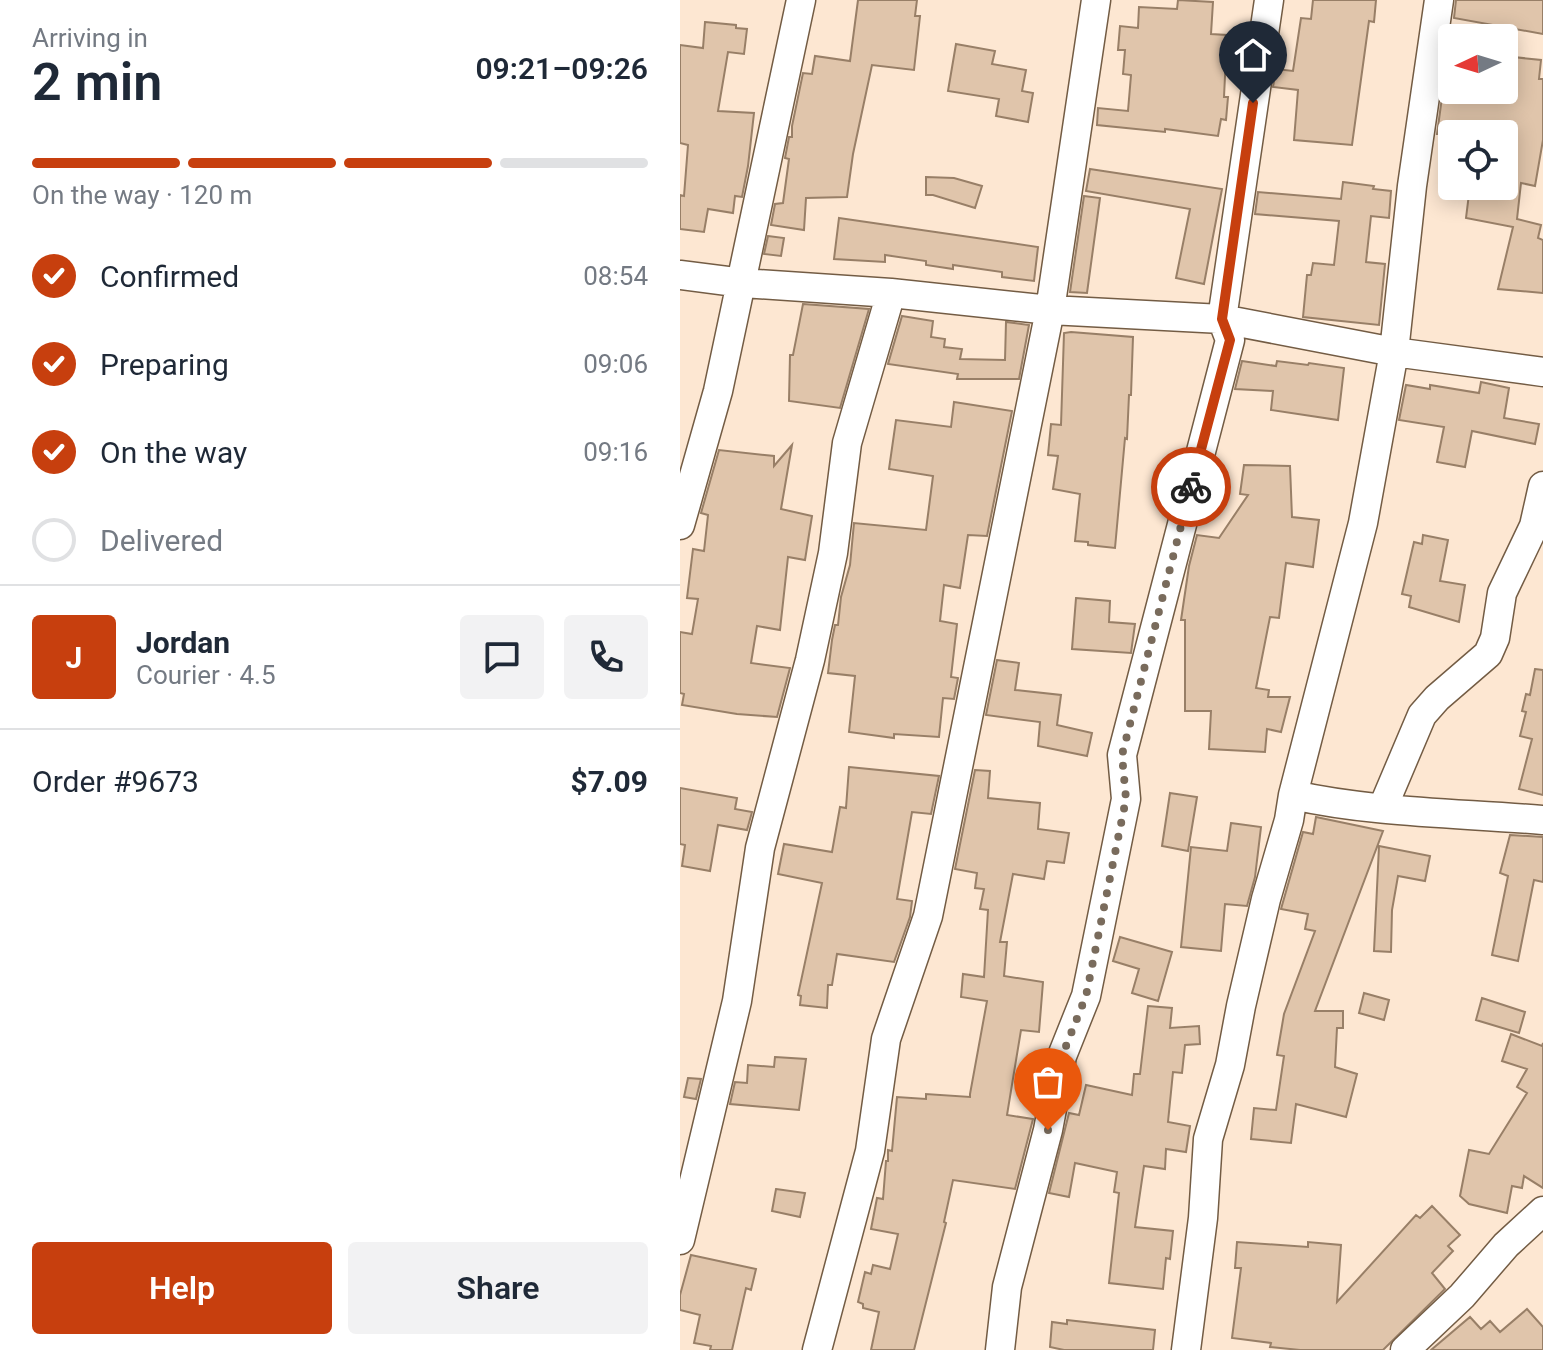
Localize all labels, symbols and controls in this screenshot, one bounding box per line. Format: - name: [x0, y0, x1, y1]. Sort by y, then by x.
- pin: [1219, 21, 1287, 103]
- text: Arriving in: [32, 23, 148, 53]
- north arrow: [1438, 24, 1518, 104]
- map controls: [1438, 24, 1518, 200]
- icon: home: [1231, 33, 1275, 77]
- text: 09:21–09:26: [475, 51, 648, 86]
- text: 2 min: [32, 52, 162, 113]
- button: locate: [1438, 120, 1518, 200]
- text: On the way · 120 m: [32, 180, 252, 210]
- icon: check: [32, 254, 76, 298]
- text: Confirmed: [100, 259, 239, 294]
- text: 08:54: [583, 261, 648, 291]
- icon: check: [32, 342, 76, 386]
- text: Preparing: [100, 347, 229, 382]
- text: 09:06: [583, 349, 648, 379]
- icon: check: [32, 430, 76, 474]
- text: On the way: [100, 435, 247, 470]
- text: 09:16: [583, 437, 648, 467]
- courier: [1151, 447, 1231, 527]
- icon: bike: [1169, 465, 1213, 509]
- text: Delivered: [100, 523, 223, 558]
- button: chat: [460, 615, 544, 699]
- button: phone: [564, 615, 648, 699]
- text: Jordan: [136, 625, 230, 660]
- text: J: [66, 640, 82, 675]
- text: Courier · 4.5: [136, 660, 276, 690]
- text: Order #9673: [32, 764, 199, 799]
- text: $7.09: [570, 764, 648, 799]
- pin: [1014, 1048, 1082, 1130]
- icon: bag: [1026, 1060, 1070, 1104]
- button: Help: [32, 1242, 332, 1334]
- button: Share: [348, 1242, 648, 1334]

